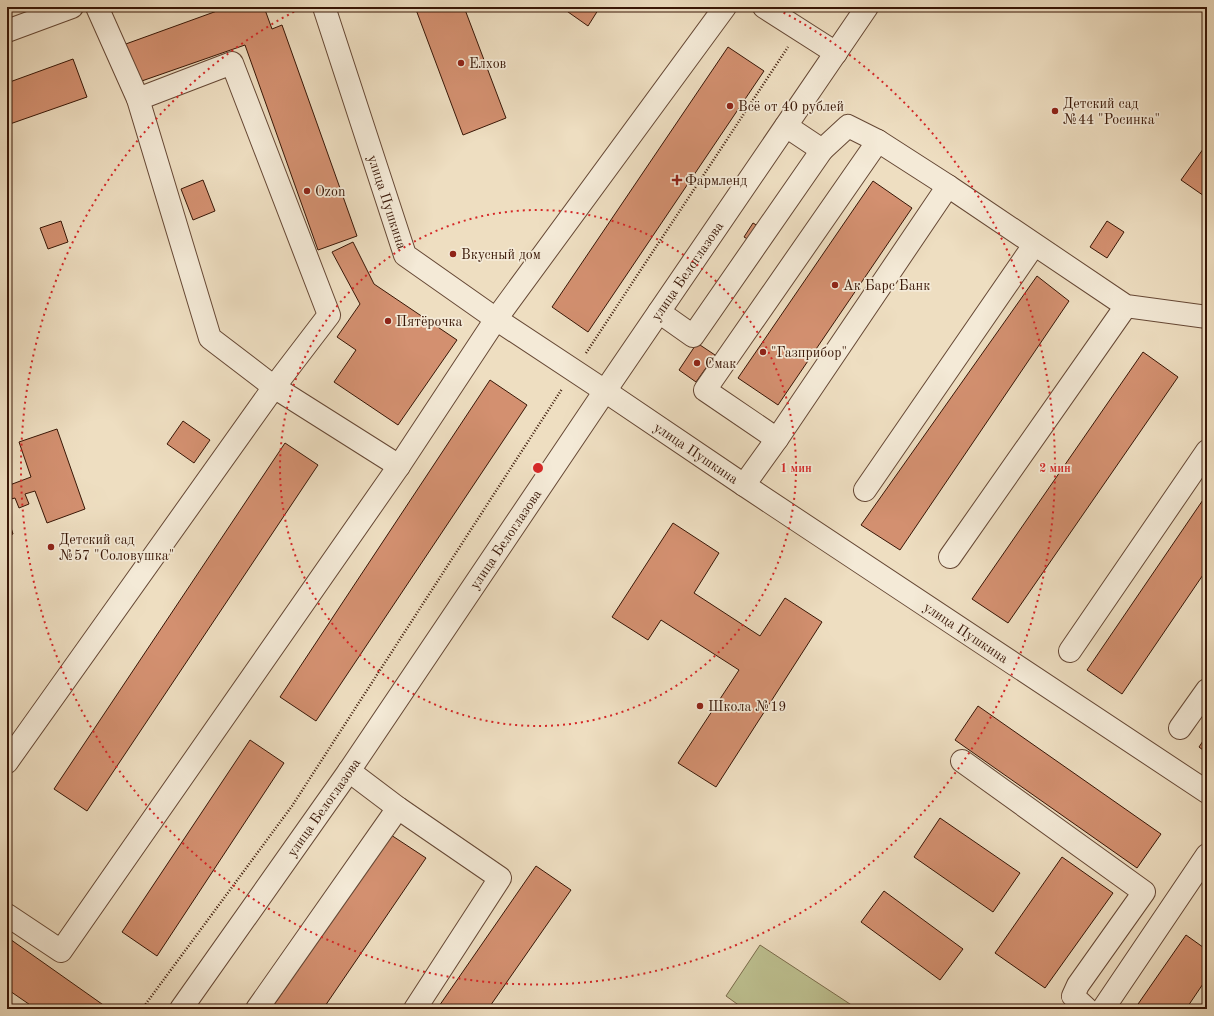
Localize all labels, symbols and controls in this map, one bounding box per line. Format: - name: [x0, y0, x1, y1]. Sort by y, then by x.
- place label: Елхов: [469, 57, 507, 71]
- marker: Елхов: [456, 58, 466, 68]
- place label: Детский сад №44 "Росинка": [1063, 97, 1160, 127]
- place label: Всё от 40 рублей: [738, 100, 844, 114]
- marker: Всё от 40 рублей: [725, 101, 735, 111]
- marker: Детский сад №44 "Росинка": [1050, 106, 1060, 116]
- street label: улица Пушкина: [365, 153, 409, 251]
- place label: Фармленд: [685, 174, 747, 188]
- marker: Фармленд: [672, 175, 682, 185]
- place label: Ozon: [315, 185, 346, 199]
- marker: Ozon: [302, 186, 312, 196]
- street label: улица Белоглазова: [649, 219, 727, 323]
- place label: Вкусный дом: [461, 248, 541, 262]
- marker: Вкусный дом: [448, 249, 458, 259]
- place label: Ак Барс Банк: [843, 279, 930, 293]
- marker: Ак Барс Банк: [830, 280, 840, 290]
- place label: Пятёрочка: [396, 315, 463, 329]
- marker: Пятёрочка: [383, 316, 393, 326]
- place label: "Газприбор": [771, 346, 847, 360]
- marker: "Газприбор": [758, 347, 768, 357]
- place label: Смак: [705, 357, 736, 371]
- marker: Смак: [692, 358, 702, 368]
- street label: улица Пушкина: [651, 420, 740, 487]
- centre of rings: [531, 461, 545, 475]
- text: 1 мин: [780, 463, 812, 475]
- text: 2 мин: [1039, 463, 1071, 475]
- street label: улица Белоглазова: [468, 487, 545, 592]
- place label: Детский сад №57 "Соловушка": [59, 533, 174, 563]
- marker: Детский сад №57 "Соловушка": [46, 542, 56, 552]
- street label: улица Пушкина: [921, 600, 1010, 666]
- place label: Школа №19: [708, 700, 786, 714]
- marker: Школа №19: [695, 701, 705, 711]
- street label: улица Белоглазова: [285, 756, 363, 859]

